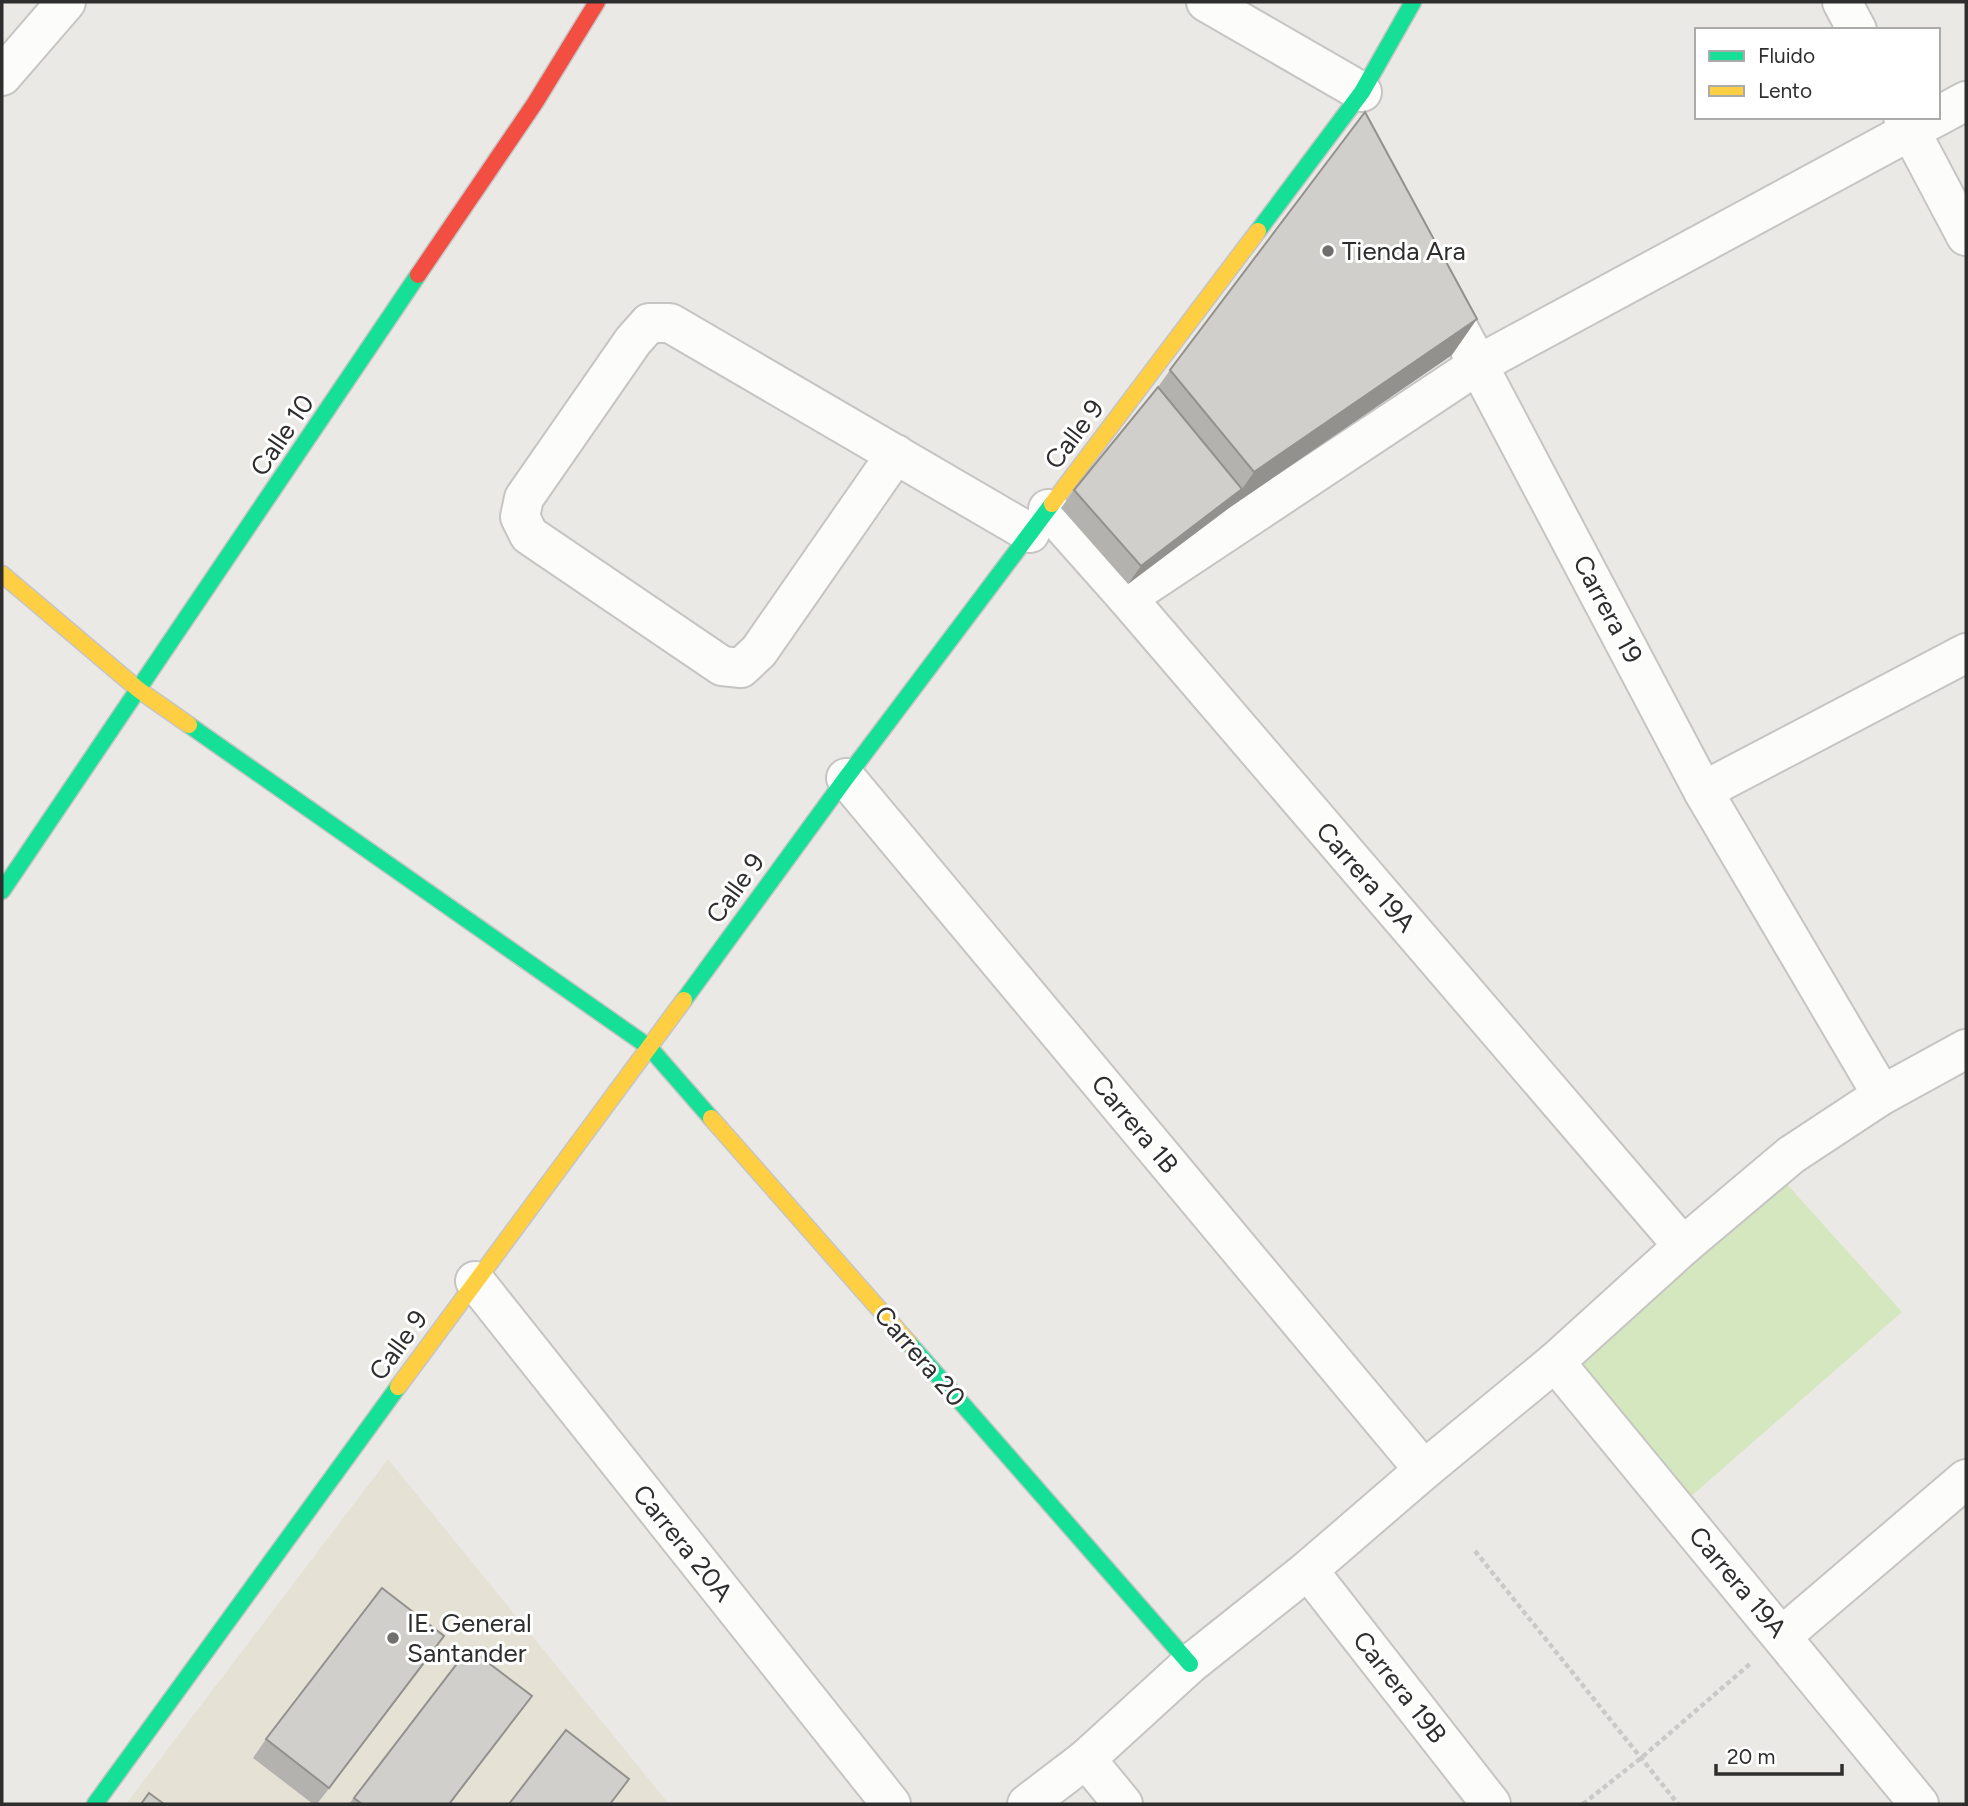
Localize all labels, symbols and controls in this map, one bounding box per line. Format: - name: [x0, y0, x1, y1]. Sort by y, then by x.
- legend: [1695, 28, 1940, 119]
- text: Fluido: [1758, 43, 1815, 68]
- text: Lento: [1758, 78, 1812, 103]
- place label: Tienda Ara: [1342, 235, 1466, 267]
- marker: Tienda Ara: [1320, 243, 1336, 259]
- street label: Calle 10: [243, 388, 321, 482]
- street label: Calle 9: [1038, 393, 1110, 475]
- street label: Carrera 19: [1566, 550, 1650, 668]
- street label: Carrera 19A: [1310, 815, 1423, 939]
- street label: Calle 9: [699, 847, 771, 929]
- street label: Carrera 1B: [1085, 1068, 1185, 1180]
- street label: Carrera 20: [867, 1299, 973, 1413]
- street label: Calle 9: [362, 1304, 434, 1386]
- street label: Carrera 20A: [626, 1478, 740, 1608]
- street label: Carrera 19A: [1682, 1520, 1794, 1644]
- place label: IE. General Santander: [407, 1607, 532, 1669]
- street label: Carrera 19B: [1346, 1625, 1454, 1749]
- marker: IE. General Santander: [385, 1630, 401, 1646]
- scale bar: [1716, 1732, 1842, 1776]
- text: 20 m: [1727, 1744, 1775, 1769]

